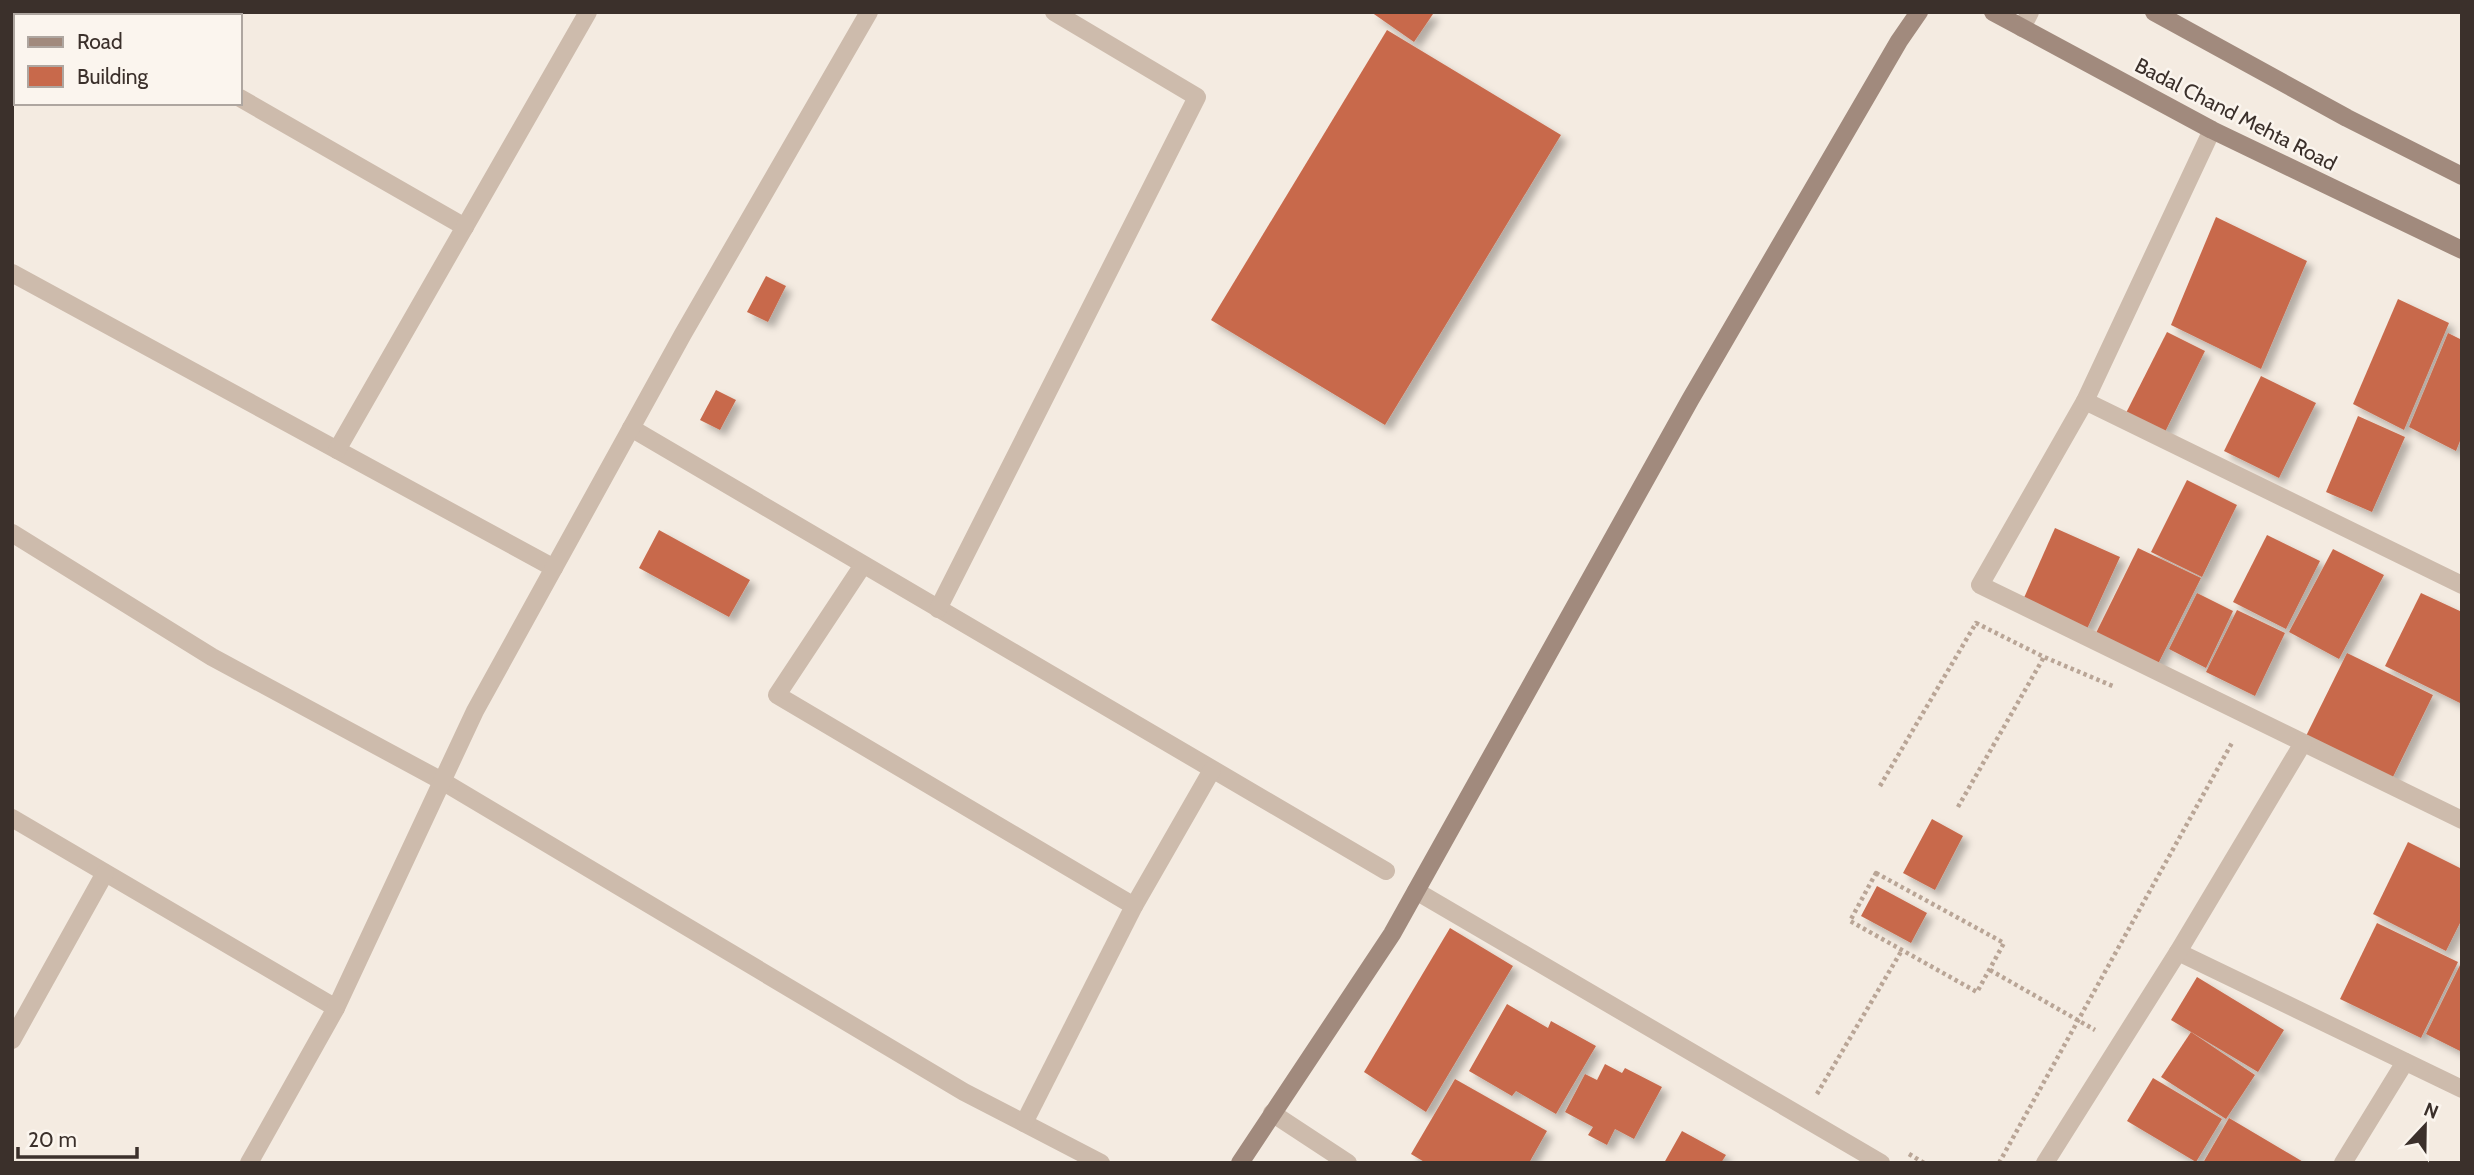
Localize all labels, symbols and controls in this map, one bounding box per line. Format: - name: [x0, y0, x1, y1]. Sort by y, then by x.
- legend: [14, 14, 242, 105]
- text: Road: [77, 29, 123, 54]
- street label: Badal Chand Mehta Road: [2131, 52, 2341, 176]
- text: Building: [77, 64, 149, 89]
- north arrow: [2390, 1091, 2460, 1161]
- text: N: [2421, 1098, 2442, 1124]
- scale bar: [18, 1116, 136, 1160]
- text: 20 m: [28, 1127, 77, 1152]

